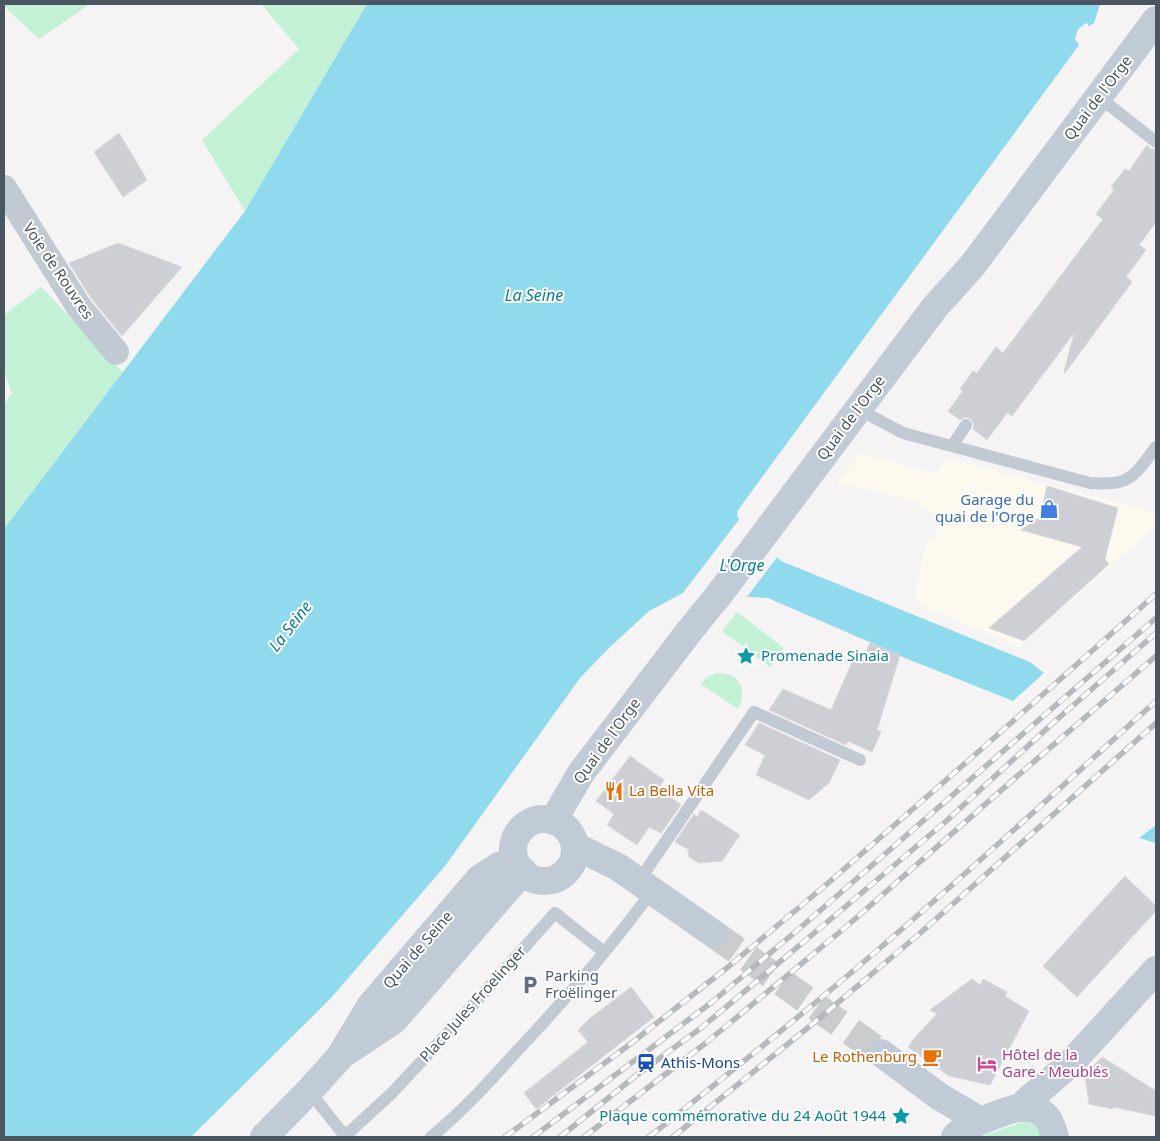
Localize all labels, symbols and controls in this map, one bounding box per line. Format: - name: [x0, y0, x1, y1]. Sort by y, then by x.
- street label: Quai de l'Orge: [1059, 51, 1136, 144]
- street label: Voie de Rouvres: [19, 218, 99, 323]
- water label: La Seine: [505, 284, 563, 306]
- street label: Quai de l'Orge: [812, 371, 889, 464]
- place label: Garage du quai de l'Orge: [935, 489, 1034, 526]
- shop icon: Garage du quai de l'Orge: [1038, 498, 1060, 520]
- water label: L'Orge: [720, 554, 764, 576]
- water label: La Seine: [263, 596, 317, 656]
- place icon: Promenade Sinaia: [735, 645, 757, 667]
- place label: Promenade Sinaia: [761, 645, 889, 665]
- street label: Quai de l'Orge: [568, 693, 644, 787]
- restaurant icon: La Bella Vita: [603, 780, 625, 802]
- place label: La Bella Vita: [629, 780, 714, 800]
- street label: Quai de Seine: [378, 906, 457, 993]
- street label: Place Jules Froelinger: [415, 941, 530, 1066]
- place label: Parking Froëlinger: [545, 965, 617, 1002]
- parking icon: Parking Froëlinger: [519, 974, 541, 996]
- place label: Hôtel de la Gare - Meublés: [1002, 1044, 1108, 1081]
- place label: Le Rothenburg: [812, 1046, 917, 1066]
- cafe icon: Le Rothenburg: [921, 1046, 943, 1068]
- station icon: Athis-Mons: [635, 1052, 657, 1074]
- place label: Athis-Mons: [661, 1052, 740, 1072]
- hotel icon: Hôtel de la Gare - Meublés: [976, 1053, 998, 1075]
- place label: Plaque commémorative du 24 Août 1944: [599, 1105, 886, 1125]
- place icon: Plaque commémorative du 24 Août 1944: [890, 1105, 912, 1127]

